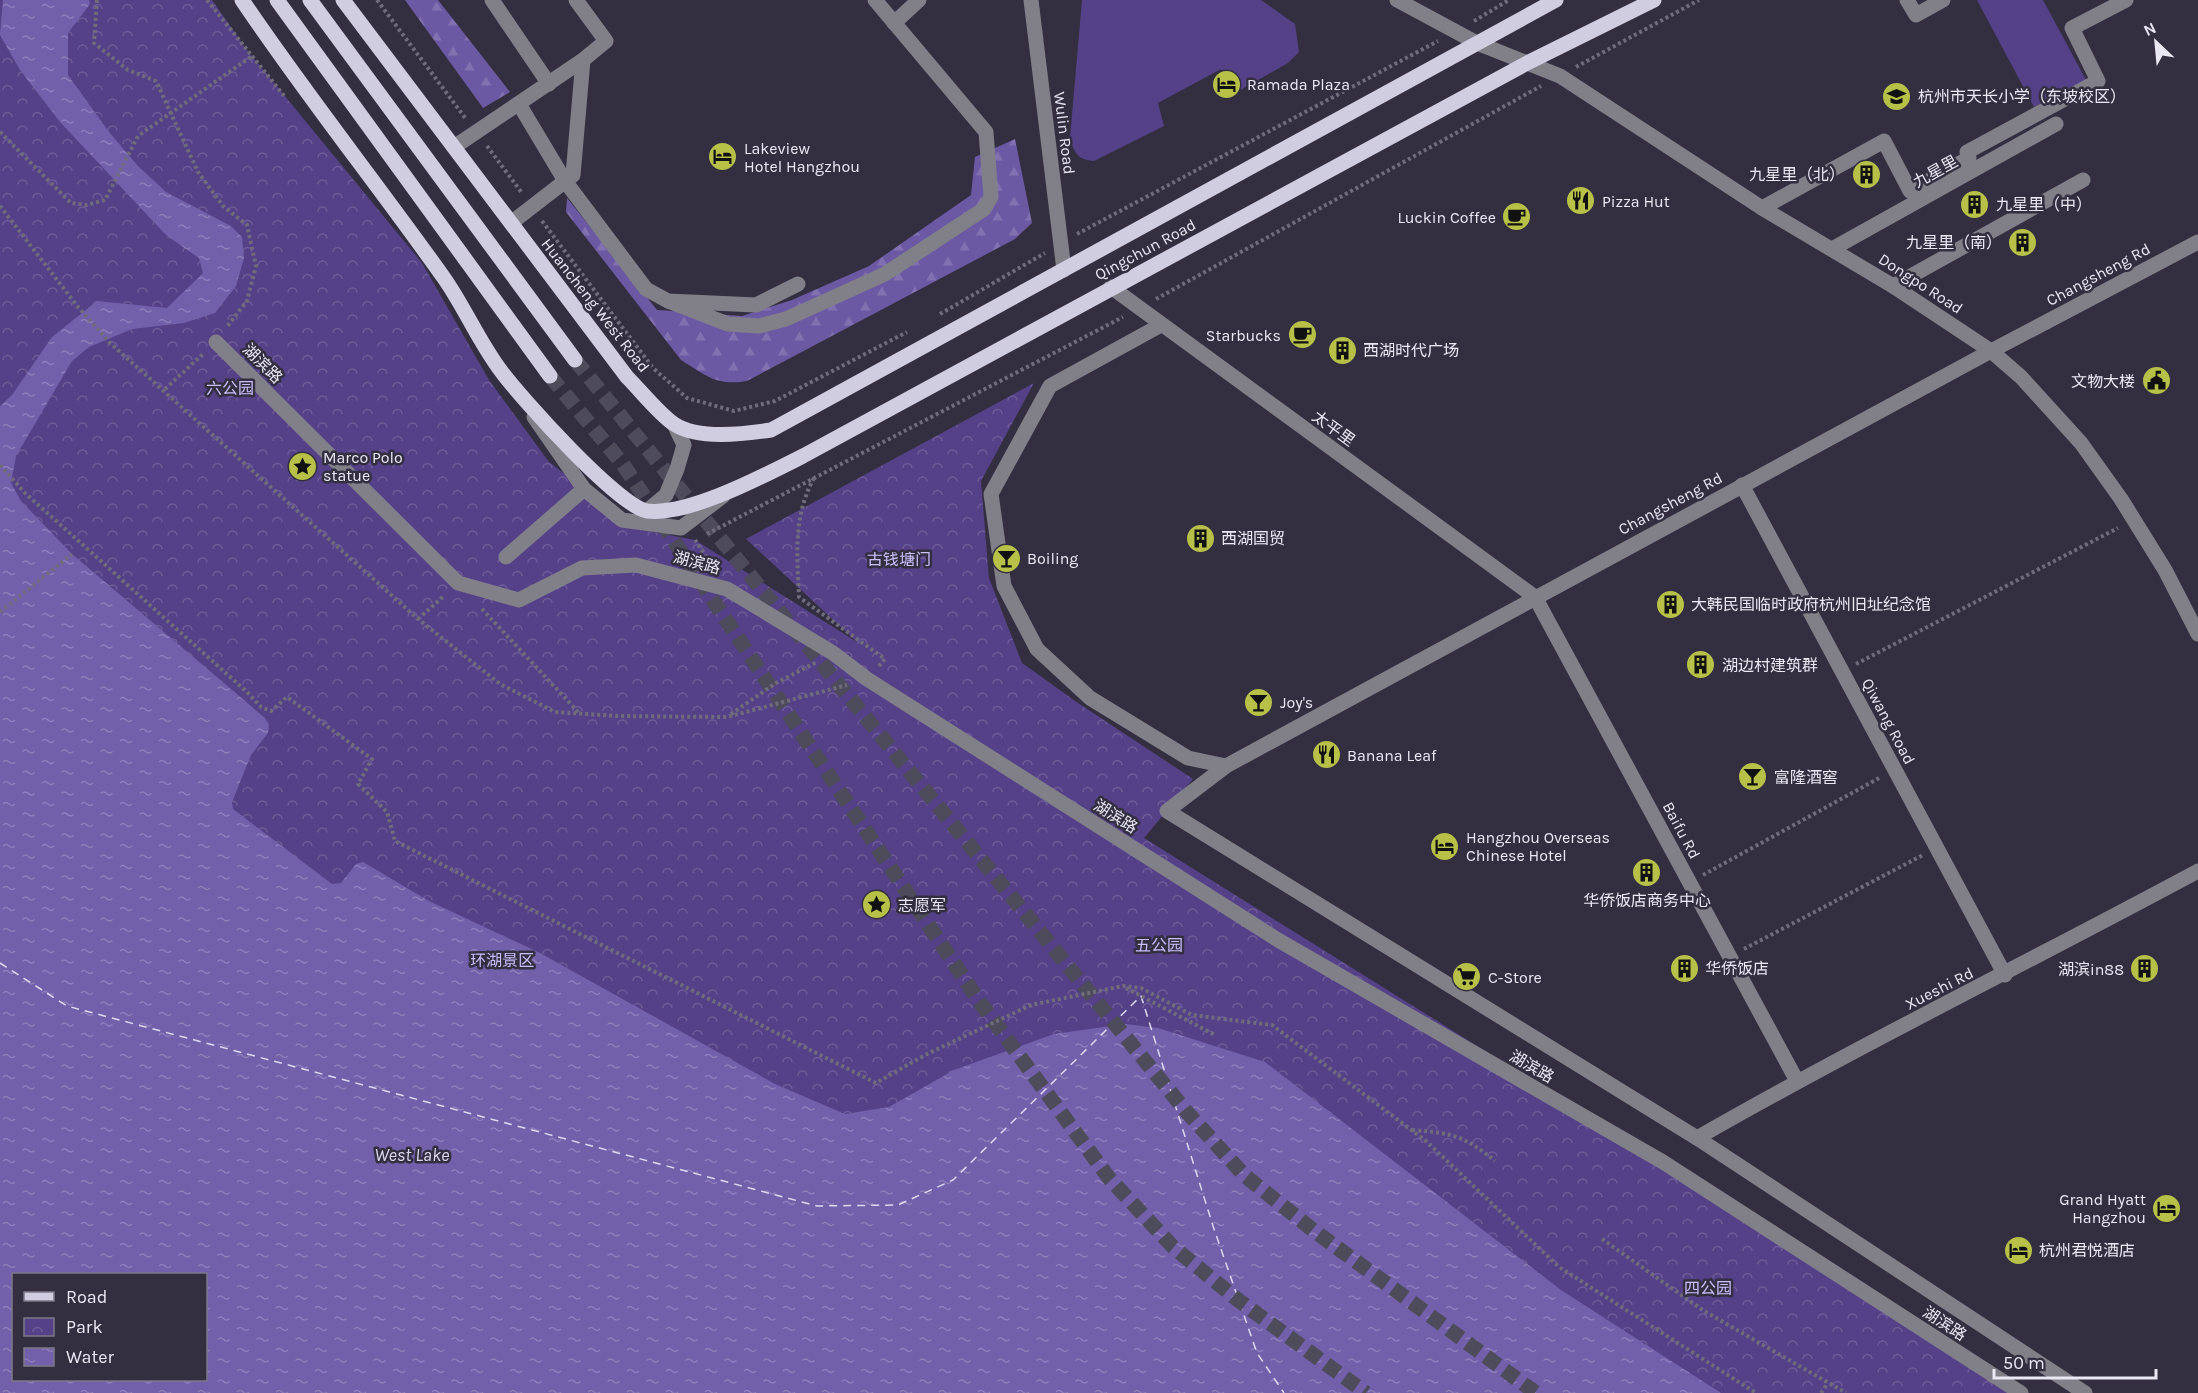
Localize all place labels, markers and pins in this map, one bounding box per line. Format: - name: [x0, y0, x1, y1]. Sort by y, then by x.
- hotel icon: Ramada Plaza: [1210, 68, 1242, 100]
- place label: Ramada Plaza: [1247, 75, 1350, 94]
- school or university icon: 杭州市天长小学（东坡校区）: [1881, 80, 1913, 112]
- place label: 杭州市天长小学（东坡校区）: [1918, 87, 2126, 106]
- place label: Lakeview Hotel Hangzhou: [744, 139, 860, 176]
- hotel icon: Lakeview Hotel Hangzhou: [707, 141, 739, 173]
- building icon: 九星里（北）: [1850, 158, 1882, 190]
- place label: 九星里（北）: [1749, 165, 1845, 184]
- restaurant icon: Pizza Hut: [1565, 185, 1597, 217]
- building icon: 九星里（中）: [1959, 188, 1991, 220]
- place label: Pizza Hut: [1602, 192, 1670, 211]
- place label: 九星里（中）: [1996, 195, 2092, 214]
- cafe icon: Luckin Coffee: [1501, 201, 1533, 233]
- place label: Luckin Coffee: [1397, 208, 1496, 227]
- building icon: 九星里（南）: [2007, 226, 2039, 258]
- place label: 九星里（南）: [1906, 233, 2002, 252]
- cafe icon: Starbucks: [1286, 319, 1318, 351]
- place label: Starbucks: [1206, 326, 1281, 345]
- building icon: 西湖时代广场: [1326, 334, 1358, 366]
- place label: 西湖时代广场: [1363, 341, 1459, 360]
- public building icon: 文物大楼: [2140, 365, 2172, 397]
- place label: 文物大楼: [2071, 372, 2135, 391]
- place label: Marco Polo statue: [323, 448, 403, 485]
- place icon: Marco Polo statue: [286, 450, 318, 482]
- building icon: 西湖国贸: [1184, 522, 1216, 554]
- place label: 西湖国贸: [1221, 529, 1285, 548]
- bar icon: Boiling: [990, 542, 1022, 574]
- place label: Boiling: [1027, 549, 1078, 568]
- building icon: 大韩民国临时政府杭州旧址纪念馆: [1654, 588, 1686, 620]
- place label: 大韩民国临时政府杭州旧址纪念馆: [1691, 595, 1931, 614]
- building icon: 湖边村建筑群: [1685, 649, 1717, 681]
- place label: 湖边村建筑群: [1722, 656, 1818, 675]
- bar icon: Joy's: [1243, 686, 1275, 718]
- place label: Joy's: [1280, 693, 1313, 712]
- restaurant icon: Banana Leaf: [1310, 739, 1342, 771]
- place label: Banana Leaf: [1347, 746, 1437, 765]
- bar icon: 富隆酒窖: [1737, 761, 1769, 793]
- place label: 富隆酒窖: [1774, 768, 1838, 787]
- place label: Hangzhou Overseas Chinese Hotel: [1466, 828, 1610, 865]
- hotel icon: Hangzhou Overseas Chinese Hotel: [1429, 830, 1461, 862]
- building icon: 华侨饭店商务中心: [1631, 856, 1663, 888]
- place icon: 志愿军: [861, 889, 893, 921]
- place label: 华侨饭店商务中心: [1583, 891, 1711, 910]
- place label: 志愿军: [898, 896, 946, 915]
- building icon: 华侨饭店: [1668, 952, 1700, 984]
- building icon: 湖滨in88: [2129, 953, 2161, 985]
- place label: 华侨饭店: [1705, 959, 1769, 978]
- place label: 湖滨in88: [2058, 960, 2124, 979]
- supermarket icon: C-Store: [1451, 961, 1483, 993]
- place label: C-Store: [1488, 968, 1542, 987]
- place label: Grand Hyatt Hangzhou: [2059, 1190, 2146, 1227]
- hotel icon: Grand Hyatt Hangzhou: [2151, 1192, 2183, 1224]
- hotel icon: 杭州君悦酒店: [2002, 1234, 2034, 1266]
- place label: 杭州君悦酒店: [2039, 1241, 2135, 1260]

